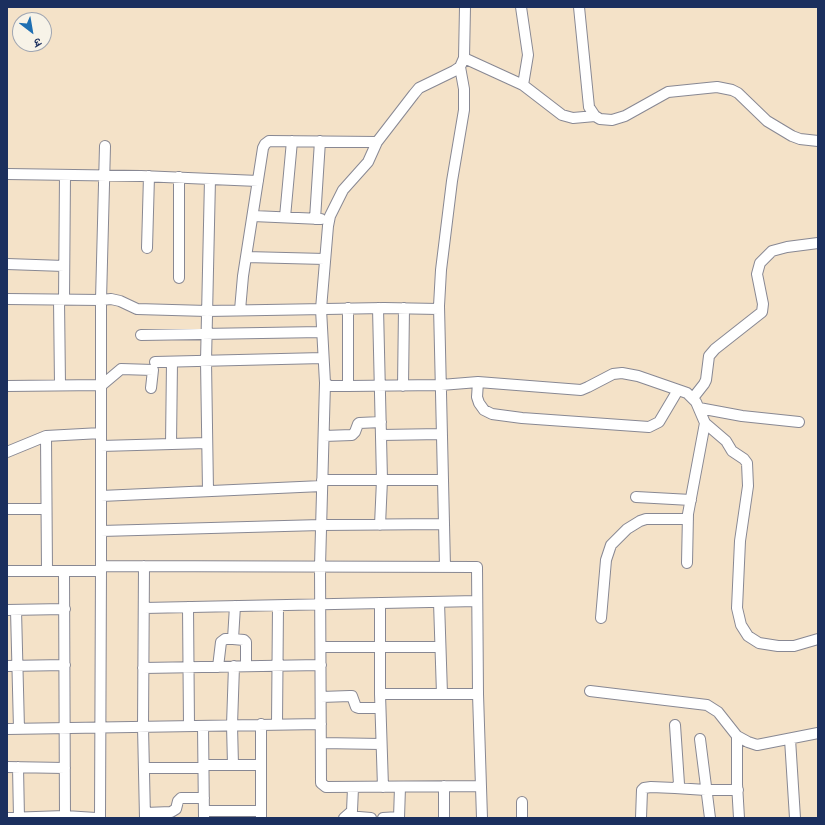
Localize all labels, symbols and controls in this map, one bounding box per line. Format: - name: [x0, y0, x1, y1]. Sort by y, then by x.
- north arrow: [12, 12, 52, 52]
- text: उ: [30, 32, 45, 51]

